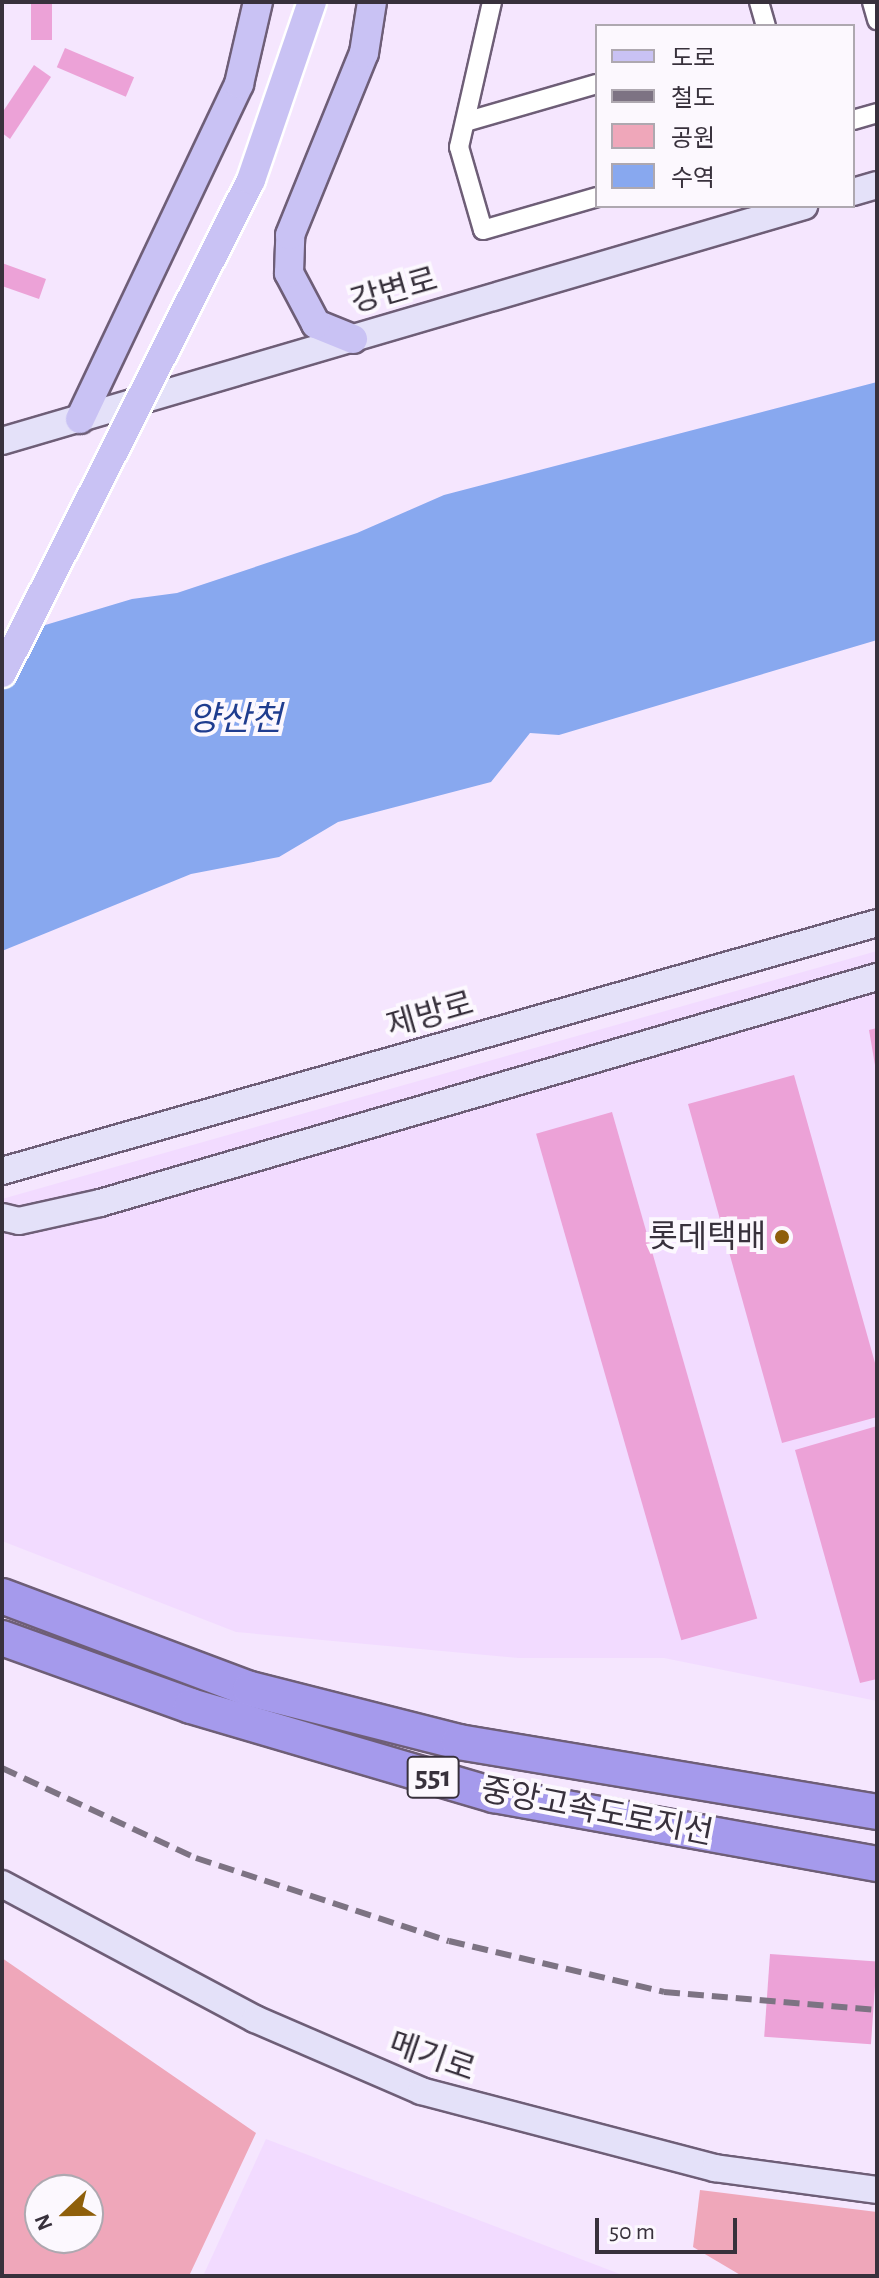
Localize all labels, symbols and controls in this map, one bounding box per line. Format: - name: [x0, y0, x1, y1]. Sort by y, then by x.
- legend: [595, 24, 855, 208]
- text: 도로: [671, 47, 715, 71]
- text: 철도: [671, 87, 715, 111]
- text: 공원: [671, 127, 715, 151]
- text: 수역: [671, 167, 715, 191]
- street label: 강변로: [346, 260, 442, 322]
- water label: 양산천: [188, 701, 282, 741]
- street label: 제방로: [382, 984, 478, 1046]
- place label: 롯데택배: [648, 1218, 766, 1256]
- marker: 롯데택배: [773, 1228, 791, 1246]
- road number: 551: [405, 1751, 461, 1803]
- street label: 중앙고속도로지선: [478, 1771, 716, 1853]
- street label: 메기로: [384, 2024, 480, 2090]
- north arrow: [24, 2174, 104, 2254]
- scale bar: [599, 2202, 741, 2252]
- text: N: [31, 2211, 57, 2233]
- text: 50 m: [609, 2220, 655, 2244]

